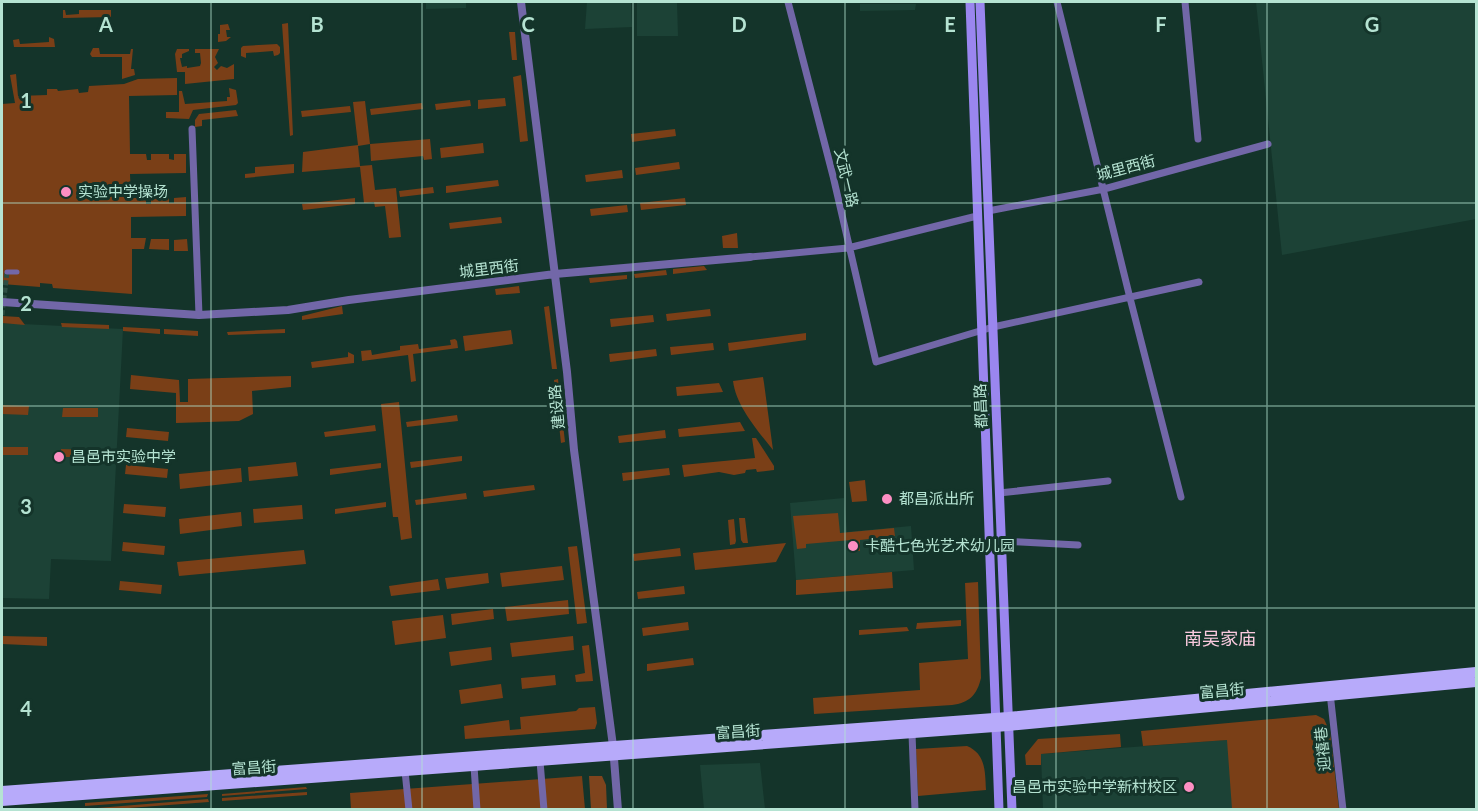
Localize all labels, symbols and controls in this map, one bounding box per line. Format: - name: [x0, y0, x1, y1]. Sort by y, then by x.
- text: A: [98, 12, 113, 36]
- text: B: [310, 12, 324, 36]
- text: C: [521, 12, 535, 36]
- text: D: [731, 12, 747, 36]
- text: E: [944, 12, 956, 36]
- text: F: [1155, 12, 1167, 36]
- text: G: [1365, 12, 1379, 36]
- text: 1: [20, 88, 32, 112]
- street label: 文武一路: [831, 147, 862, 209]
- street label: 城里西街: [1094, 151, 1157, 183]
- place label: 实验中学操场: [78, 182, 168, 200]
- marker: 实验中学操场: [59, 185, 73, 199]
- street label: 城里西街: [458, 255, 520, 281]
- text: 2: [20, 291, 32, 315]
- street label: 都昌路: [970, 383, 990, 429]
- street label: 建设路: [545, 384, 567, 430]
- place label: 昌邑市实验中学: [71, 447, 176, 465]
- marker: 昌邑市实验中学: [52, 450, 66, 464]
- place label: 都昌派出所: [899, 489, 974, 507]
- marker: 都昌派出所: [880, 492, 894, 506]
- text: 3: [20, 494, 32, 518]
- place label: 卡酷七色光艺术幼儿园: [865, 536, 1015, 554]
- marker: 卡酷七色光艺术幼儿园: [846, 539, 860, 553]
- district label: 南吴家庙: [1184, 627, 1256, 649]
- street label: 富昌街: [1199, 679, 1245, 701]
- text: 4: [20, 696, 32, 720]
- street label: 富昌街: [715, 720, 761, 742]
- street label: 迎禧巷: [1311, 726, 1333, 772]
- street label: 富昌街: [231, 756, 277, 778]
- place label: 昌邑市实验中学新村校区: [1012, 777, 1177, 795]
- marker: 昌邑市实验中学新村校区: [1182, 780, 1196, 794]

